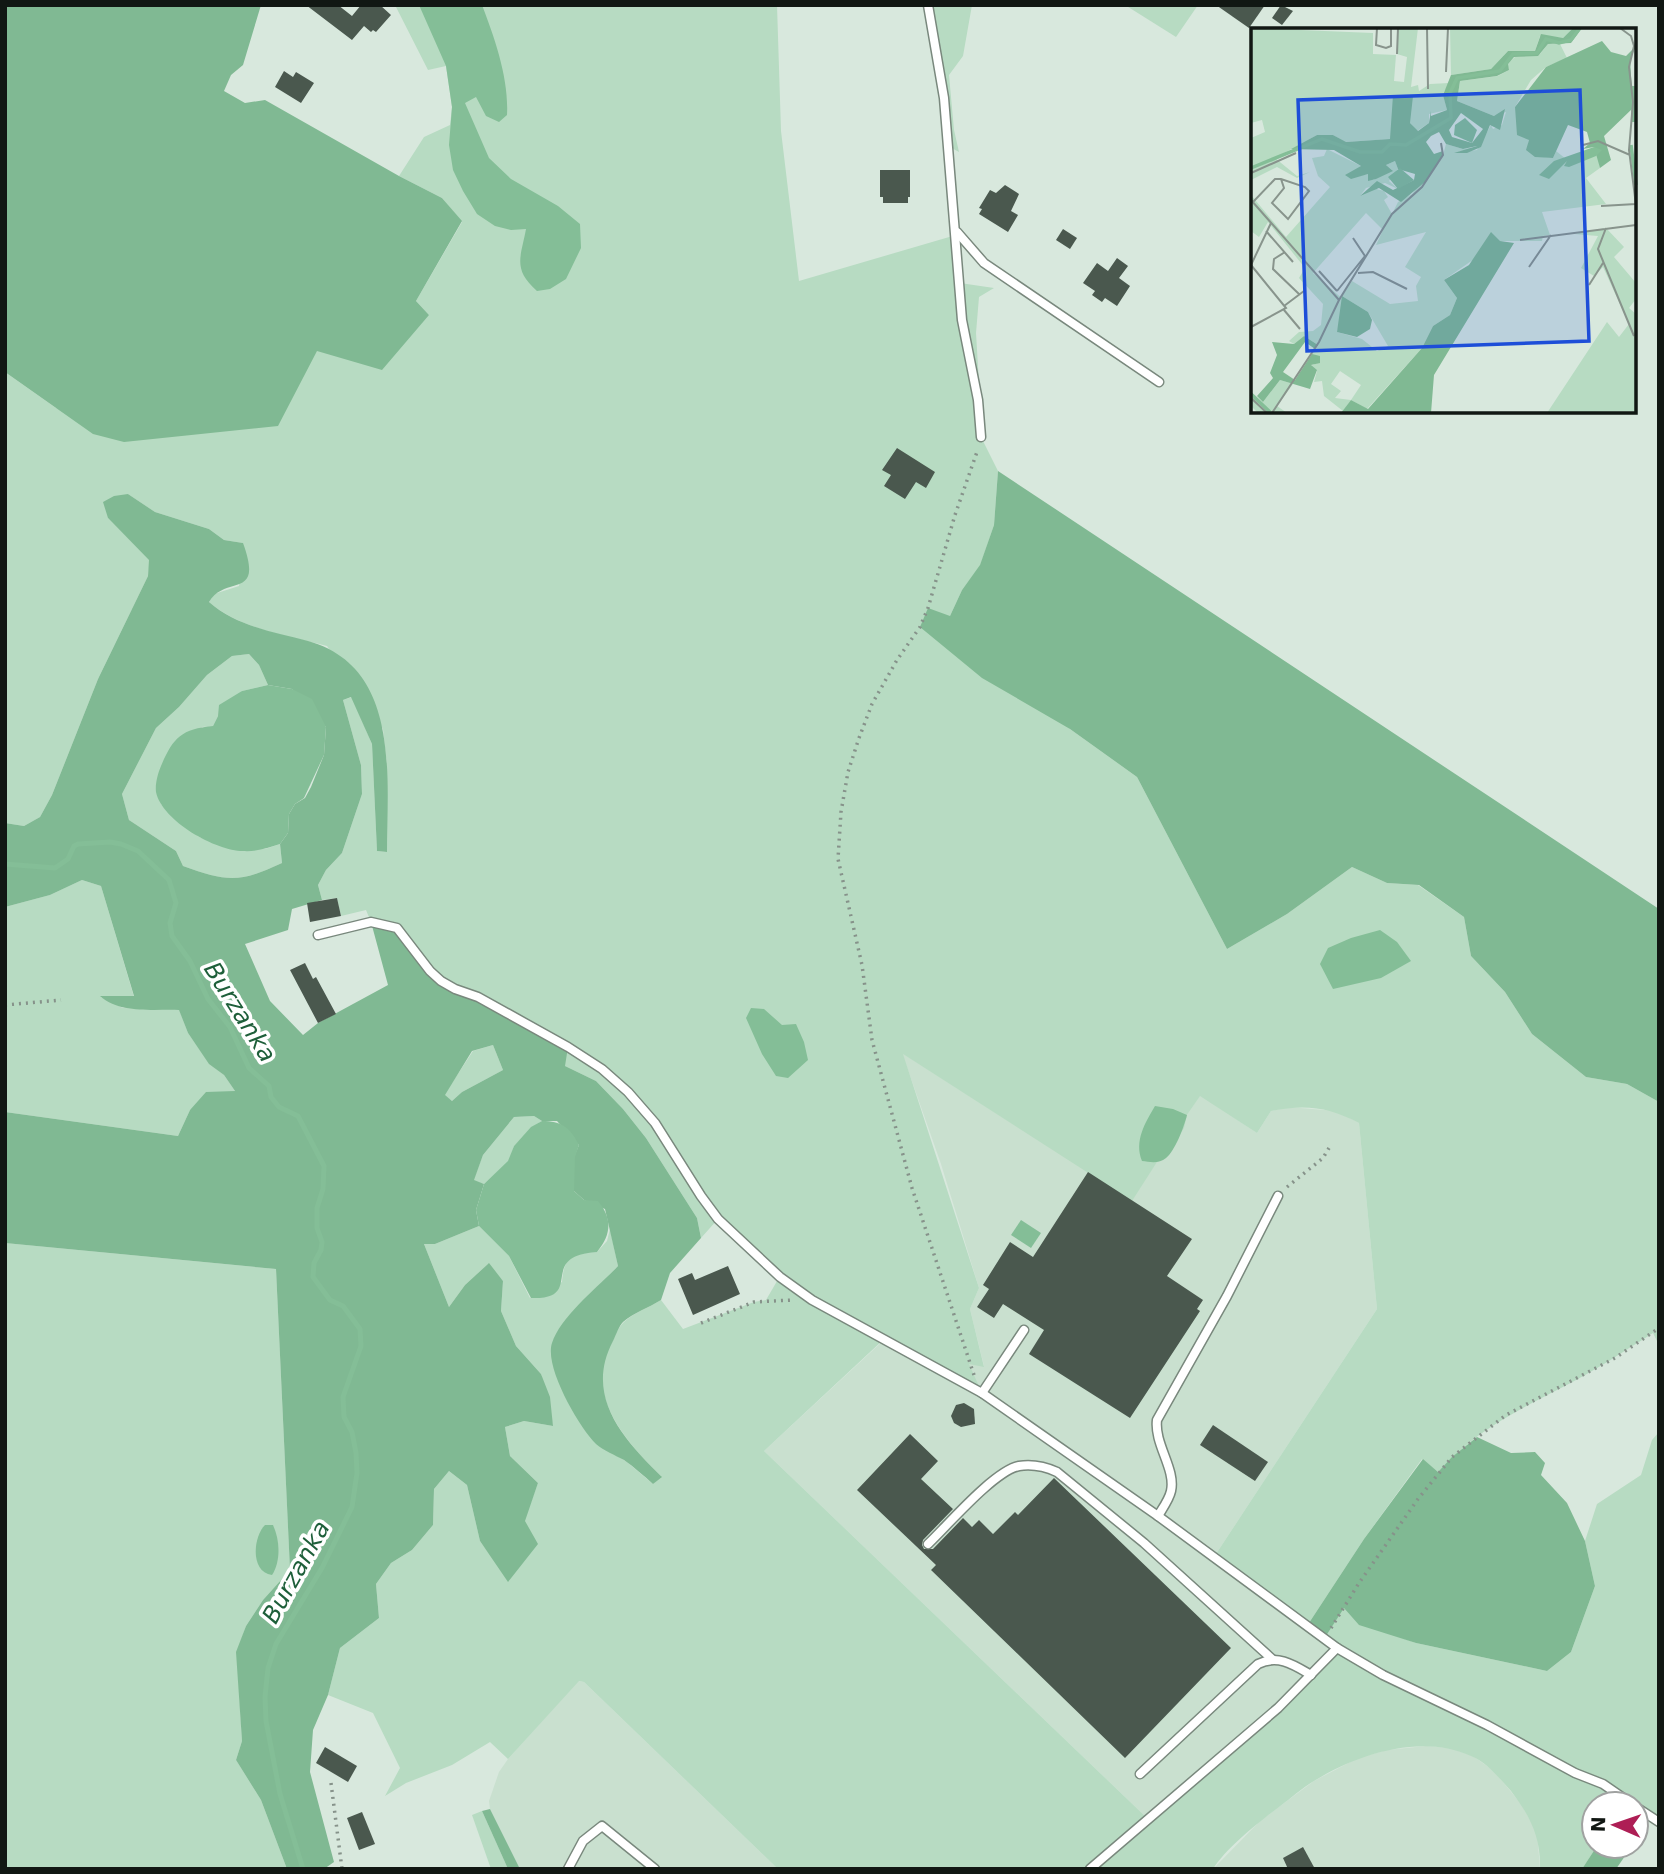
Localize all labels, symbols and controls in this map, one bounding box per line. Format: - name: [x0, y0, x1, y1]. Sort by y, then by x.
- inset map: [1251, 28, 1636, 413]
- water label: Burzanka: [198, 957, 282, 1067]
- water label: Burzanka: [256, 1516, 336, 1628]
- north arrow: [1580, 1790, 1650, 1860]
- text: N: [1587, 1816, 1609, 1833]

